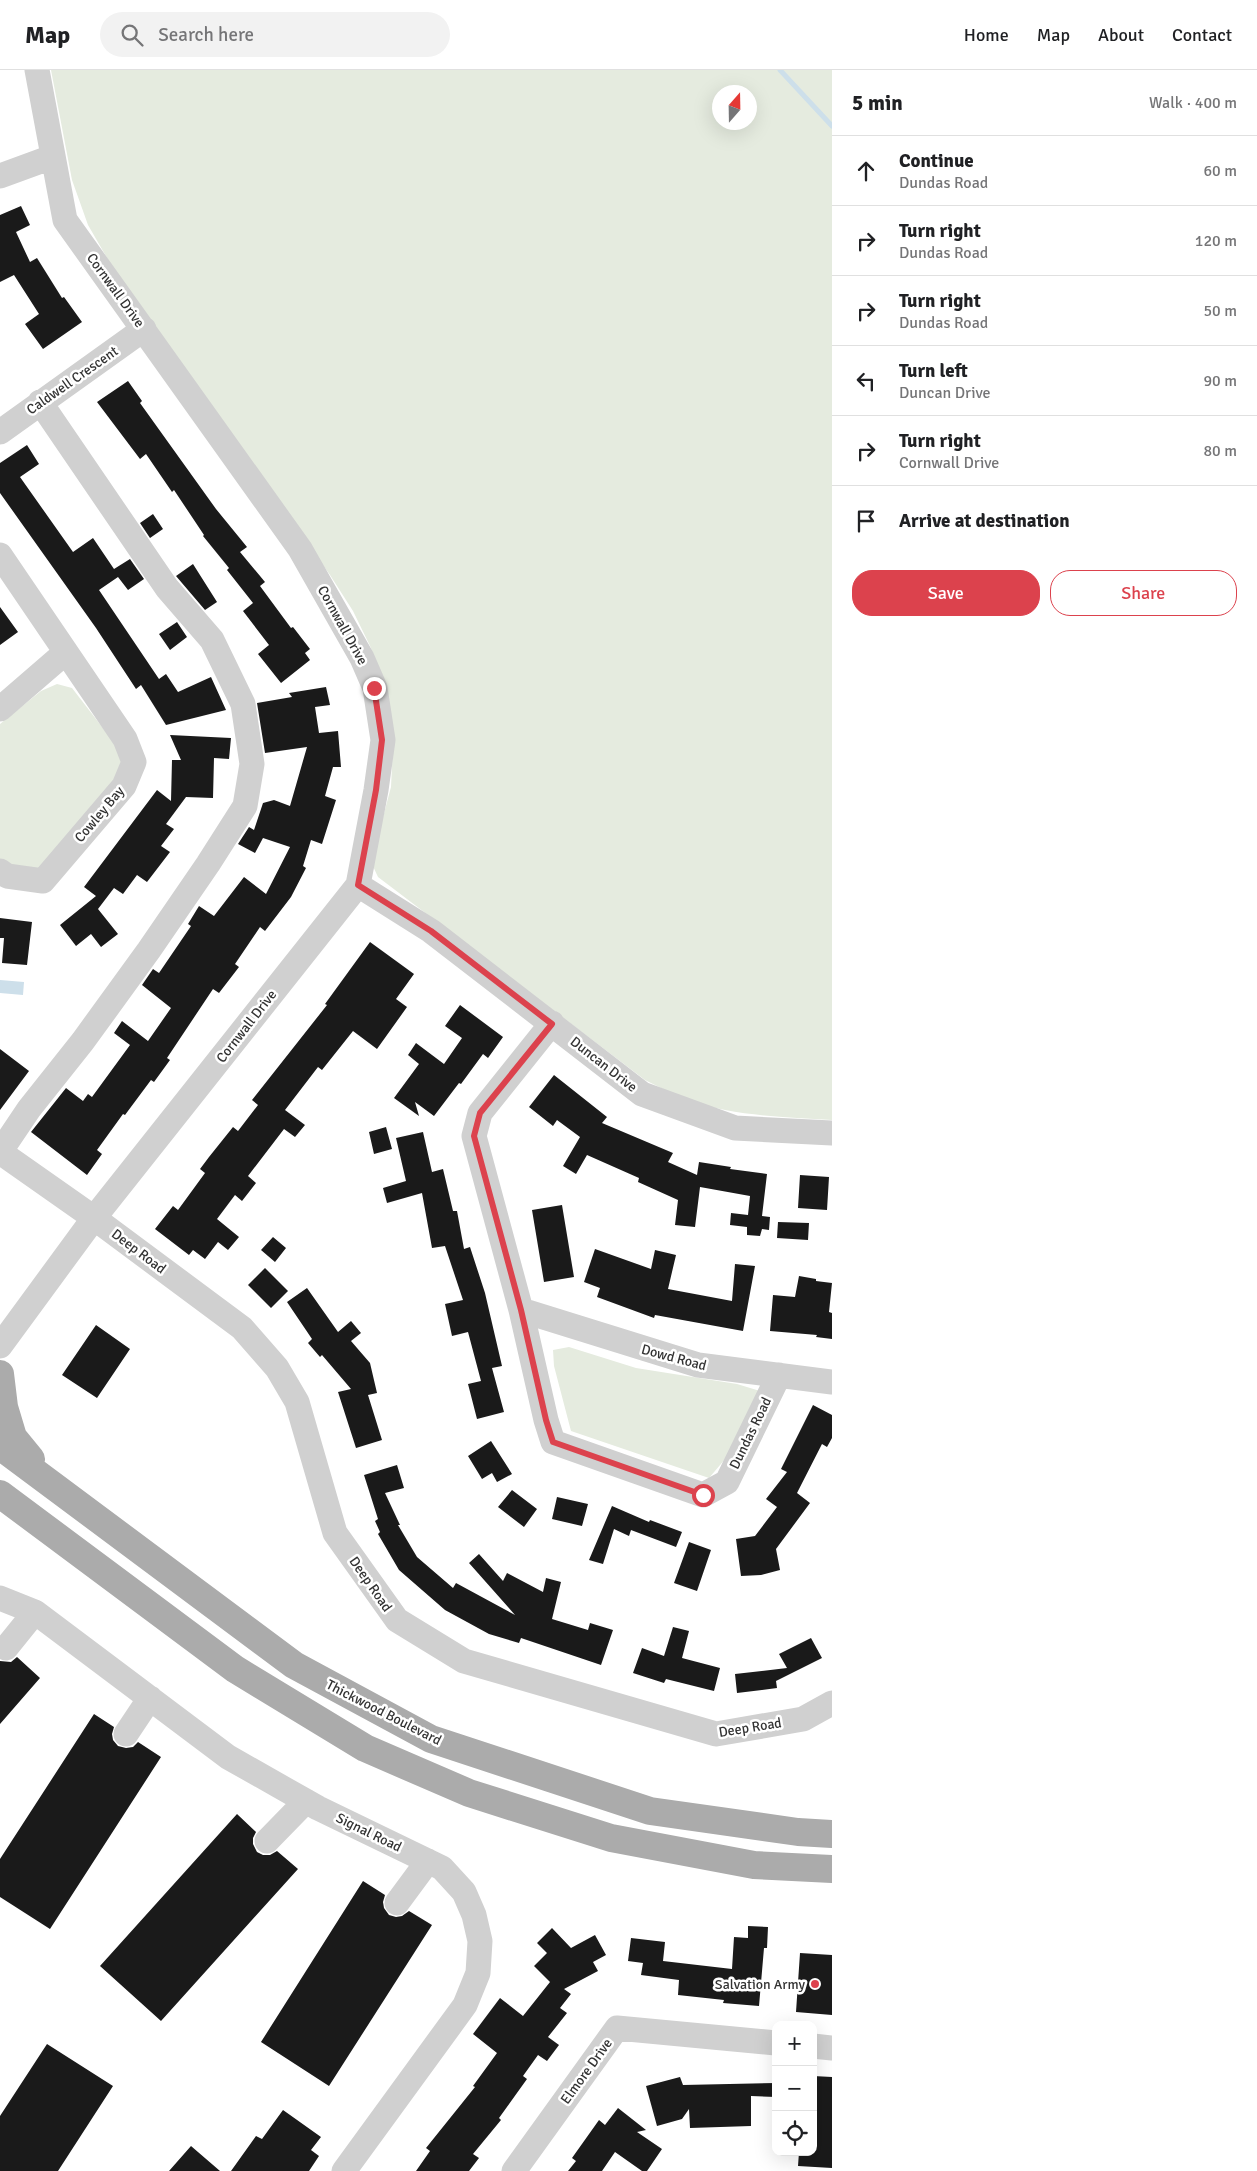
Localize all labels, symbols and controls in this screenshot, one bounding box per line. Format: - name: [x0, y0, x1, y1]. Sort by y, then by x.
- search box: [100, 12, 450, 57]
- text: Map: [25, 20, 70, 50]
- icon: search: [118, 21, 146, 49]
- text: Search here: [158, 23, 254, 47]
- text: Home: [964, 24, 1009, 46]
- text: Map: [1037, 24, 1070, 46]
- text: About: [1098, 24, 1144, 46]
- text: Contact: [1172, 24, 1232, 46]
- north arrow: [712, 85, 757, 130]
- text: 5 min: [852, 90, 903, 116]
- text: Walk · 400 m: [1149, 93, 1237, 113]
- text: Continue: [899, 149, 974, 173]
- icon: ahead: [852, 157, 880, 185]
- text: 60 m: [1203, 161, 1237, 181]
- text: Dundas Road: [899, 173, 988, 193]
- text: Turn right: [899, 219, 981, 243]
- icon: right: [852, 227, 880, 255]
- text: 120 m: [1195, 231, 1237, 251]
- text: Dundas Road: [899, 243, 988, 263]
- street label: Cornwall Drive: [83, 250, 148, 331]
- text: Turn right: [899, 289, 981, 313]
- icon: right: [852, 297, 880, 325]
- text: 50 m: [1203, 301, 1237, 321]
- text: Dundas Road: [899, 313, 988, 333]
- street label: Caldwell Crescent: [23, 343, 121, 418]
- text: Turn left: [899, 359, 968, 383]
- icon: left: [852, 367, 880, 395]
- text: 90 m: [1203, 371, 1237, 391]
- text: Duncan Drive: [899, 383, 991, 403]
- text: Turn right: [899, 429, 981, 453]
- icon: right: [852, 437, 880, 465]
- text: 80 m: [1203, 441, 1237, 461]
- text: Cornwall Drive: [899, 453, 999, 473]
- icon: arrive: [852, 507, 880, 535]
- text: Arrive at destination: [899, 509, 1070, 533]
- button: Save: [852, 570, 1040, 616]
- button: Share: [1050, 570, 1237, 616]
- street label: Cornwall Drive: [314, 583, 371, 668]
- route end: [363, 677, 386, 700]
- street label: Cowley Bay: [71, 782, 128, 846]
- street label: Cornwall Drive: [213, 987, 280, 1066]
- street label: Duncan Drive: [567, 1033, 640, 1096]
- street label: Deep Road: [108, 1225, 169, 1277]
- street label: Dowd Road: [639, 1341, 708, 1374]
- street label: Dundas Road: [726, 1394, 775, 1472]
- route start: [692, 1484, 715, 1507]
- street label: Deep Road: [345, 1553, 396, 1615]
- street label: Thickwood Boulevard: [323, 1676, 444, 1749]
- street label: Deep Road: [717, 1714, 783, 1741]
- street label: Signal Road: [333, 1809, 404, 1856]
- place label: Salvation Army: [715, 1976, 805, 1993]
- marker: Salvation Army: [809, 1978, 821, 1990]
- map controls: [772, 2021, 817, 2156]
- button: +: [772, 2021, 817, 2066]
- street label: Elmore Drive: [557, 2035, 616, 2107]
- button: −: [772, 2066, 817, 2111]
- button: locate: [772, 2111, 817, 2156]

